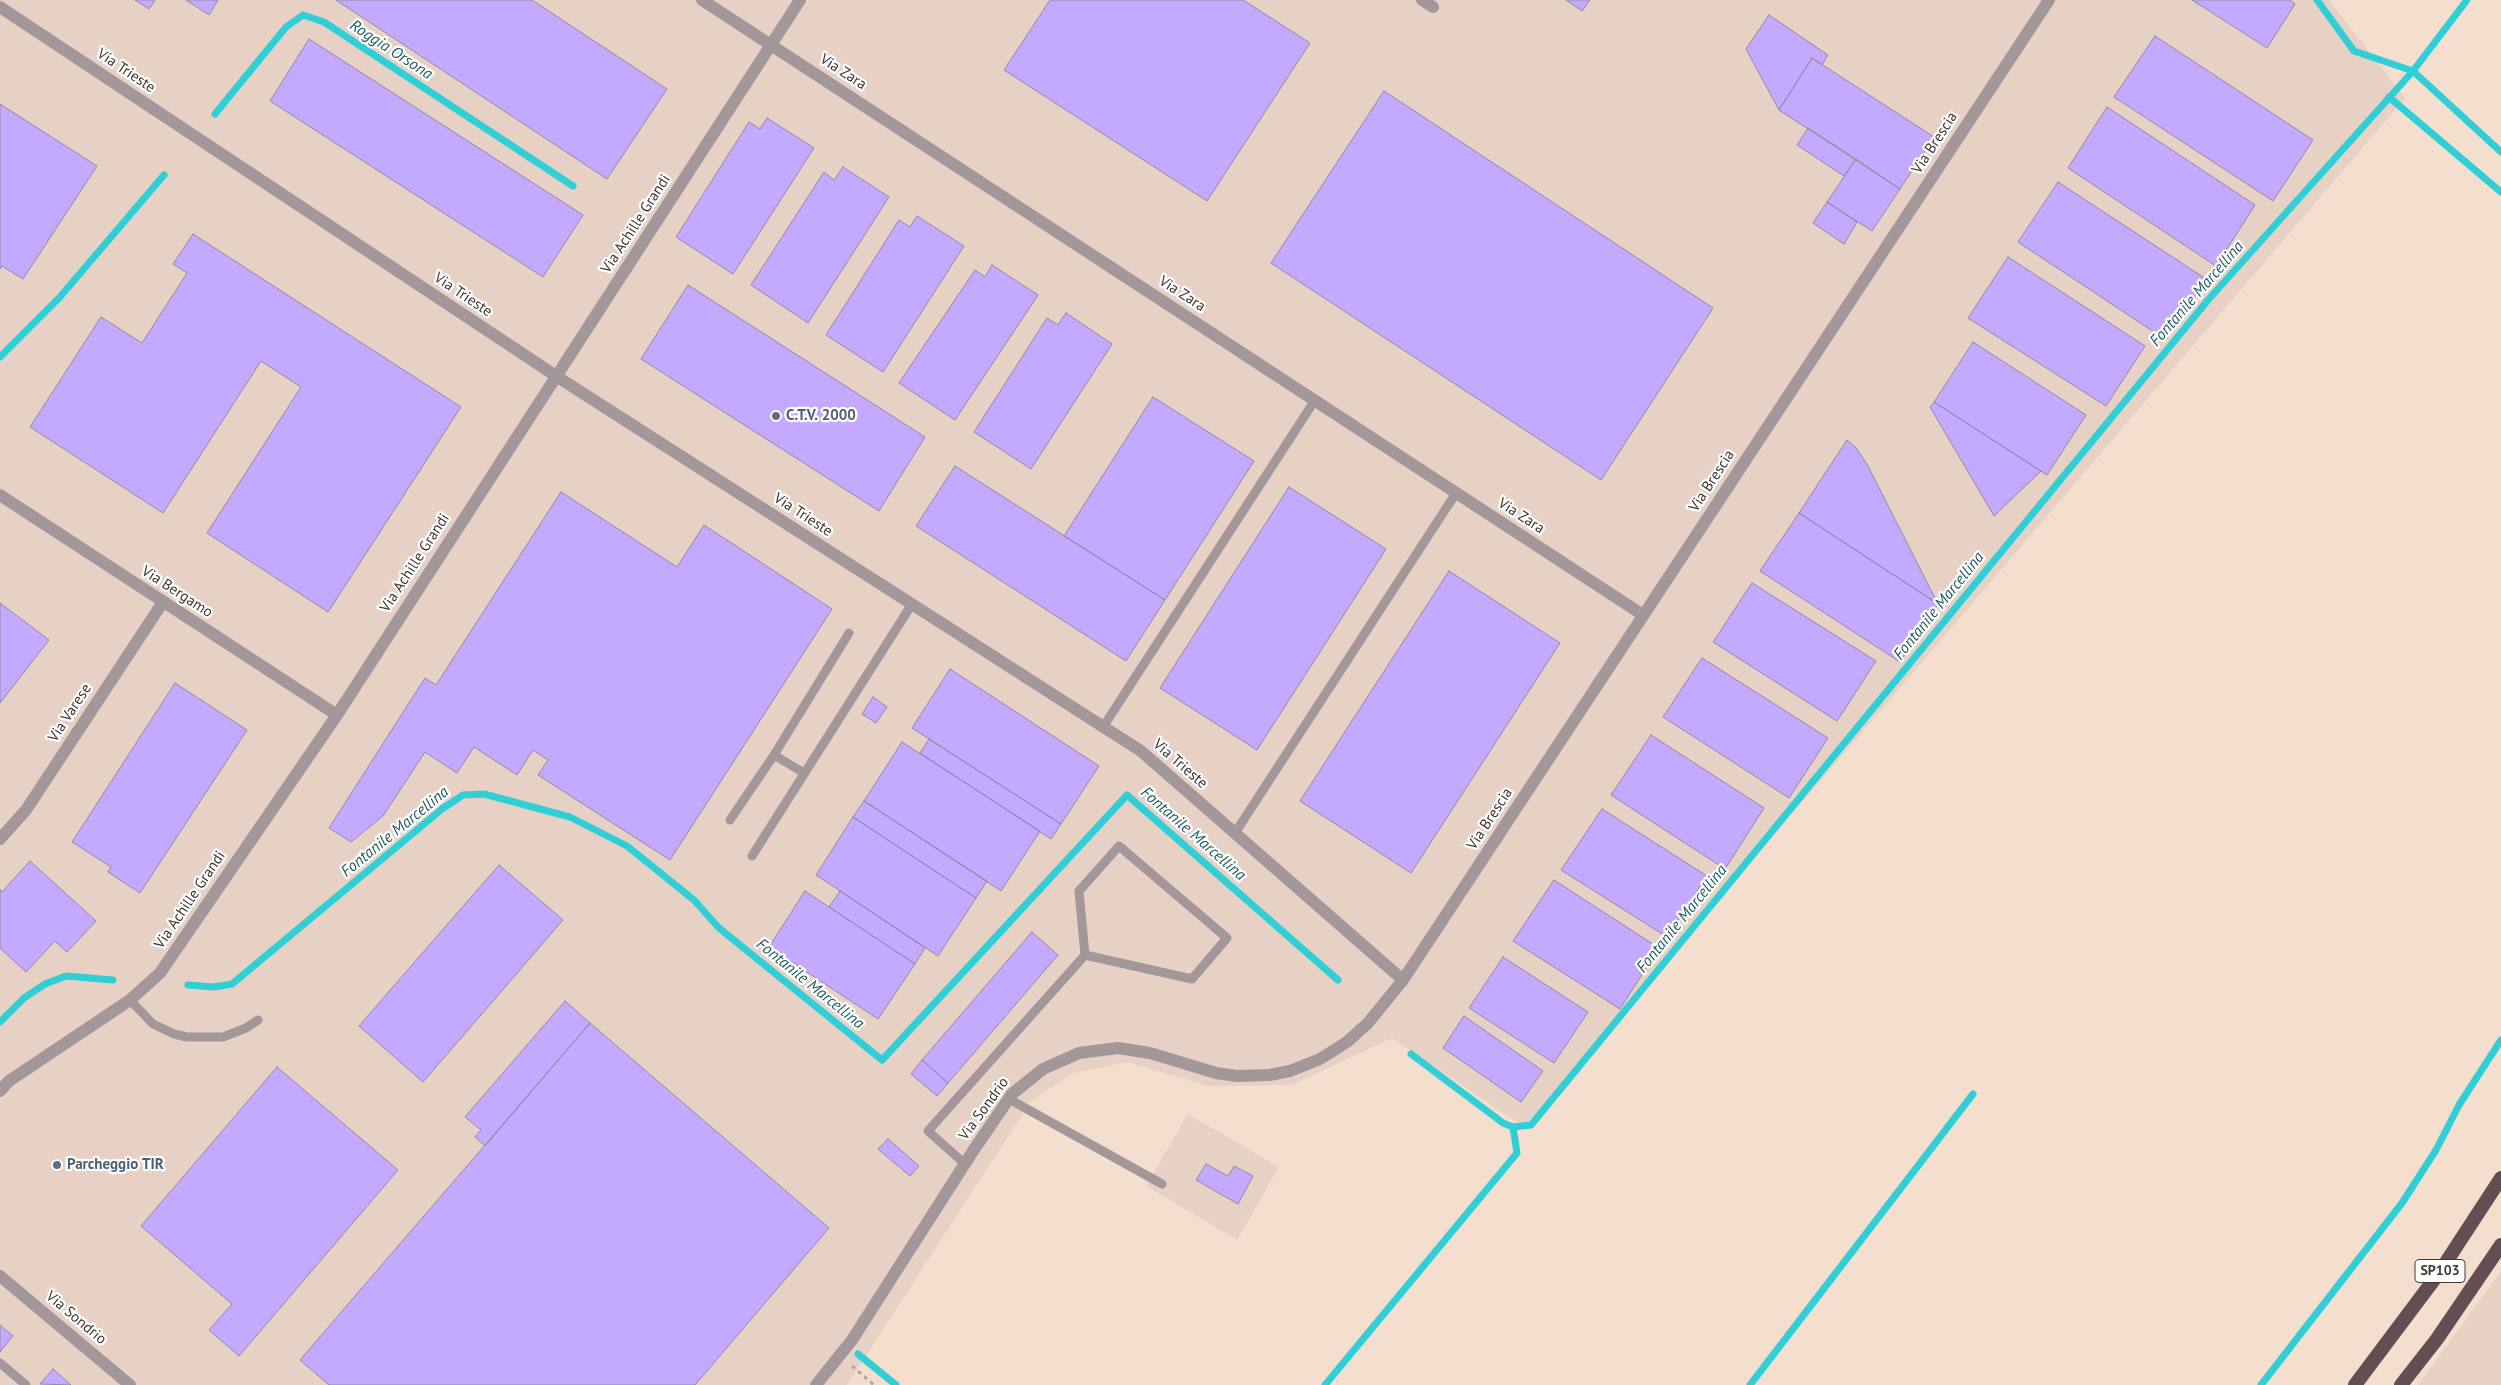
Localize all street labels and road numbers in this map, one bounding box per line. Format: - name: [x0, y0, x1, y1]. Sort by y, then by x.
- street label: Via Trieste: [93, 45, 159, 97]
- street label: Via Zara: [816, 50, 870, 94]
- street label: Via Brescia: [1908, 109, 1962, 177]
- street label: Via Achille Grandi: [597, 171, 675, 277]
- street label: Via Trieste: [430, 269, 496, 321]
- street label: Via Zara: [1155, 272, 1209, 316]
- street label: Via Brescia: [1685, 447, 1739, 515]
- street label: Via Trieste: [770, 489, 836, 541]
- street label: Via Zara: [1494, 494, 1548, 538]
- street label: Via Achille Grandi: [376, 510, 454, 616]
- street label: Via Bergamo: [138, 562, 216, 622]
- street label: Via Varese: [45, 680, 95, 746]
- street label: Via Trieste: [1149, 735, 1211, 793]
- street label: Via Brescia: [1463, 785, 1517, 853]
- street label: Via Achille Grandi: [151, 848, 229, 952]
- street label: Via Sondrio: [955, 1074, 1013, 1144]
- road number: SP103: [2415, 1260, 2465, 1282]
- street label: Via Sondrio: [42, 1288, 110, 1348]

